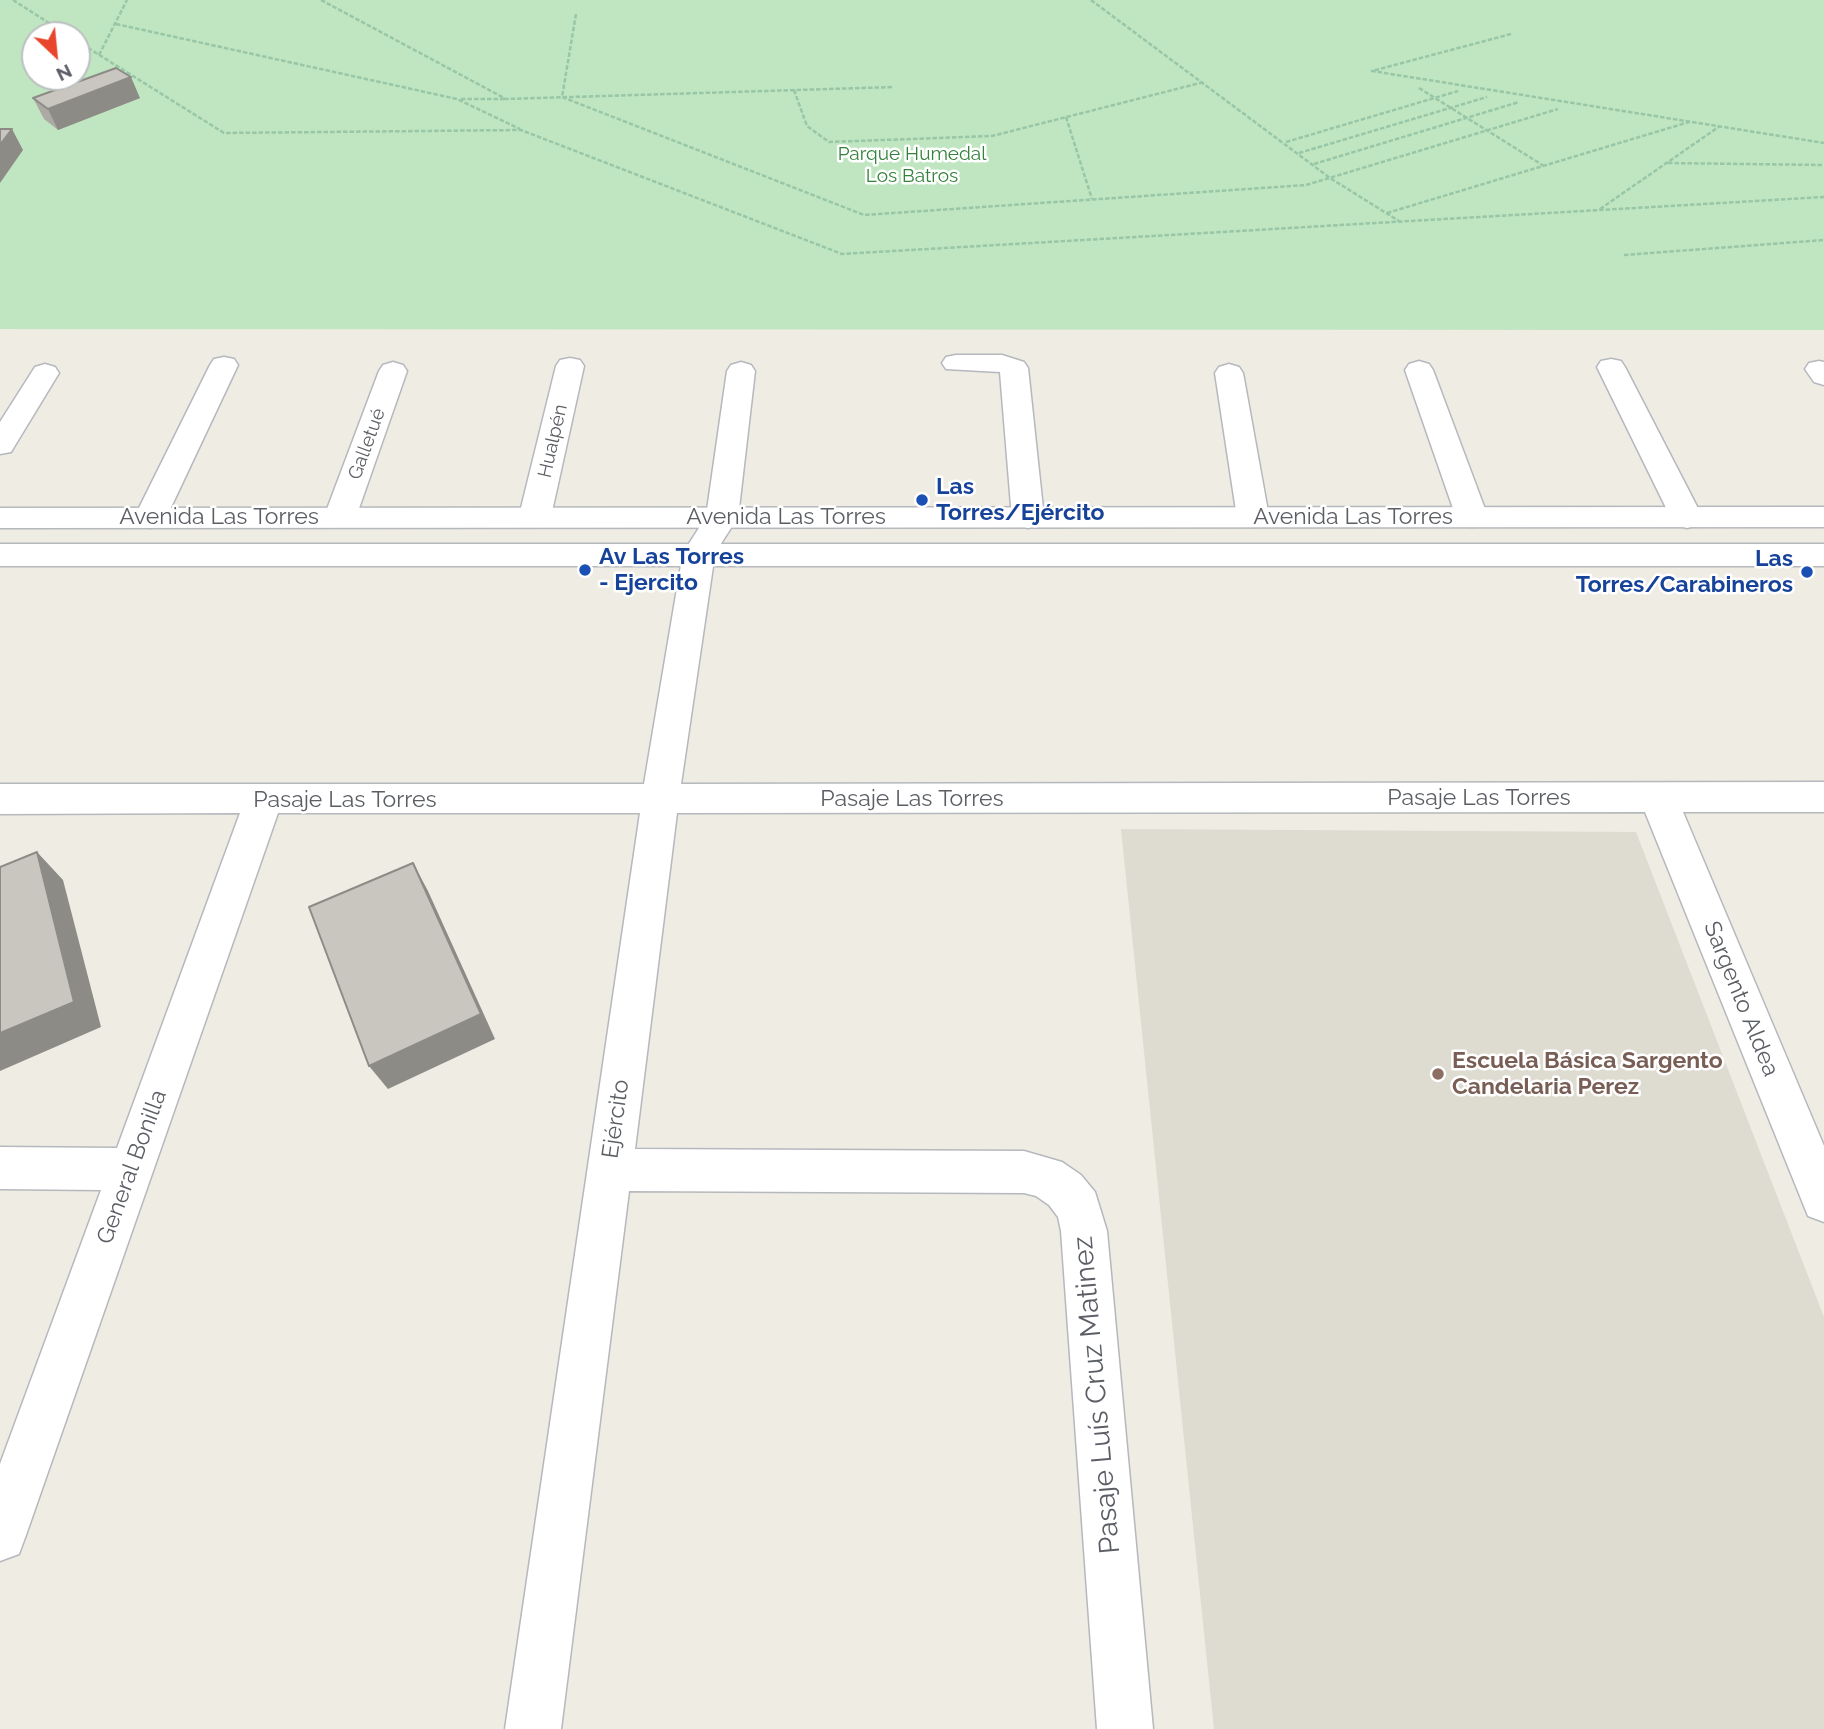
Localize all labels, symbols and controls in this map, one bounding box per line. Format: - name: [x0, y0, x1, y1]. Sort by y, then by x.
- north arrow: [21, 21, 91, 91]
- text: N: [53, 60, 76, 86]
- park label: Parque Humedal Los Batros: [838, 143, 986, 187]
- street label: Hualpén: [533, 402, 573, 480]
- street label: Galletué: [344, 405, 390, 483]
- place label: Las Torres/Ejército: [936, 473, 1105, 527]
- marker: Las Torres/Ejército: [914, 492, 930, 508]
- street label: Avenida Las Torres: [119, 503, 319, 531]
- street label: Avenida Las Torres: [686, 503, 886, 531]
- street label: Avenida Las Torres: [1253, 503, 1453, 531]
- place label: Av Las Torres - Ejercito: [599, 543, 744, 597]
- place label: Las Torres/Carabineros: [1576, 545, 1793, 599]
- marker: Av Las Torres - Ejercito: [577, 562, 593, 578]
- marker: Las Torres/Carabineros: [1799, 564, 1815, 580]
- street label: Pasaje Las Torres: [1387, 784, 1571, 812]
- street label: Pasaje Las Torres: [820, 785, 1004, 813]
- street label: Pasaje Las Torres: [253, 786, 437, 814]
- street label: Sargento Aldea: [1697, 918, 1785, 1080]
- place label: Escuela Básica Sargento Candelaria Perez: [1452, 1047, 1723, 1101]
- marker: Escuela Básica Sargento Candelaria Perez: [1430, 1066, 1446, 1082]
- street label: Ejército: [597, 1078, 635, 1160]
- street label: General Bonilla: [91, 1086, 173, 1248]
- street label: Pasaje Luís Cruz Matinez: [1066, 1235, 1128, 1555]

